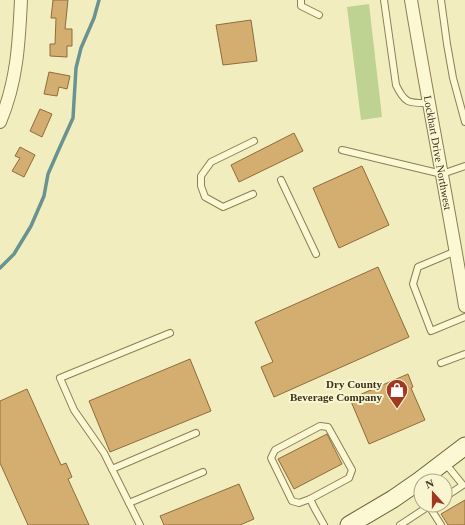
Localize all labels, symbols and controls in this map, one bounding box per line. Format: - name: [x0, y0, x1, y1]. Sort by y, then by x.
- street label: Lockhart Drive Northwest: [422, 94, 454, 211]
- shop icon: Dry County Beverage Company: [384, 377, 410, 410]
- place label: Dry County Beverage Company: [290, 378, 382, 403]
- north arrow: [413, 473, 453, 513]
- text: N: [424, 477, 435, 491]

